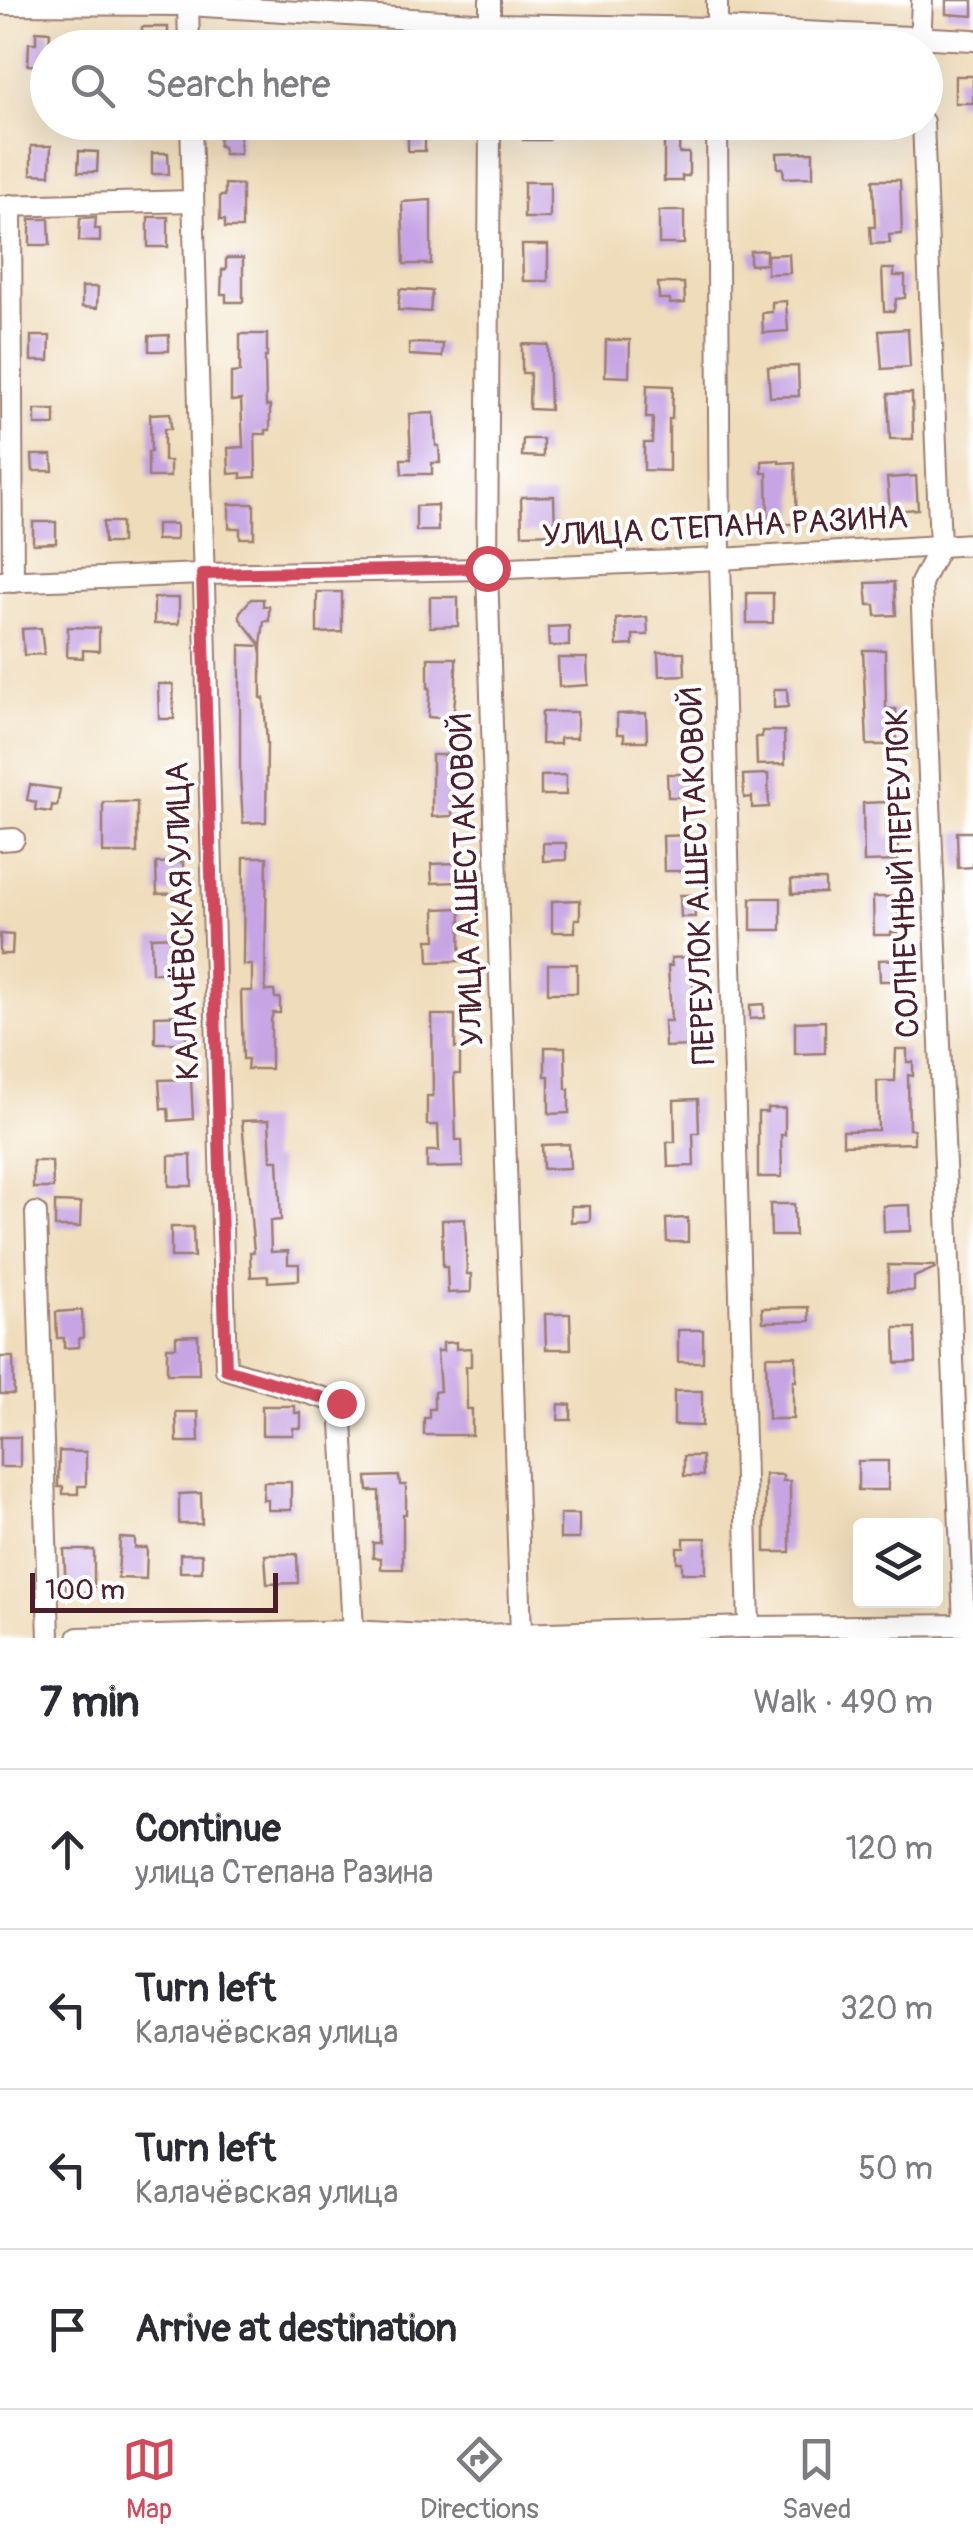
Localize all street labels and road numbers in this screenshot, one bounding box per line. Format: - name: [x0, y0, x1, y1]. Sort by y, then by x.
- street label: УЛИЦА СТЕПАНА РАЗИНА: [541, 497, 909, 557]
- street label: ПЕРЕУЛОК А.ШЕСТАКОВОЙ: [671, 687, 725, 1065]
- street label: СОЛНЕЧНЫЙ ПЕРЕУЛОК: [877, 707, 929, 1039]
- street label: УЛИЦА А.ШЕСТАКОВОЙ: [441, 713, 493, 1047]
- street label: КАЛАЧЁВСКАЯ УЛИЦА: [157, 761, 209, 1081]

